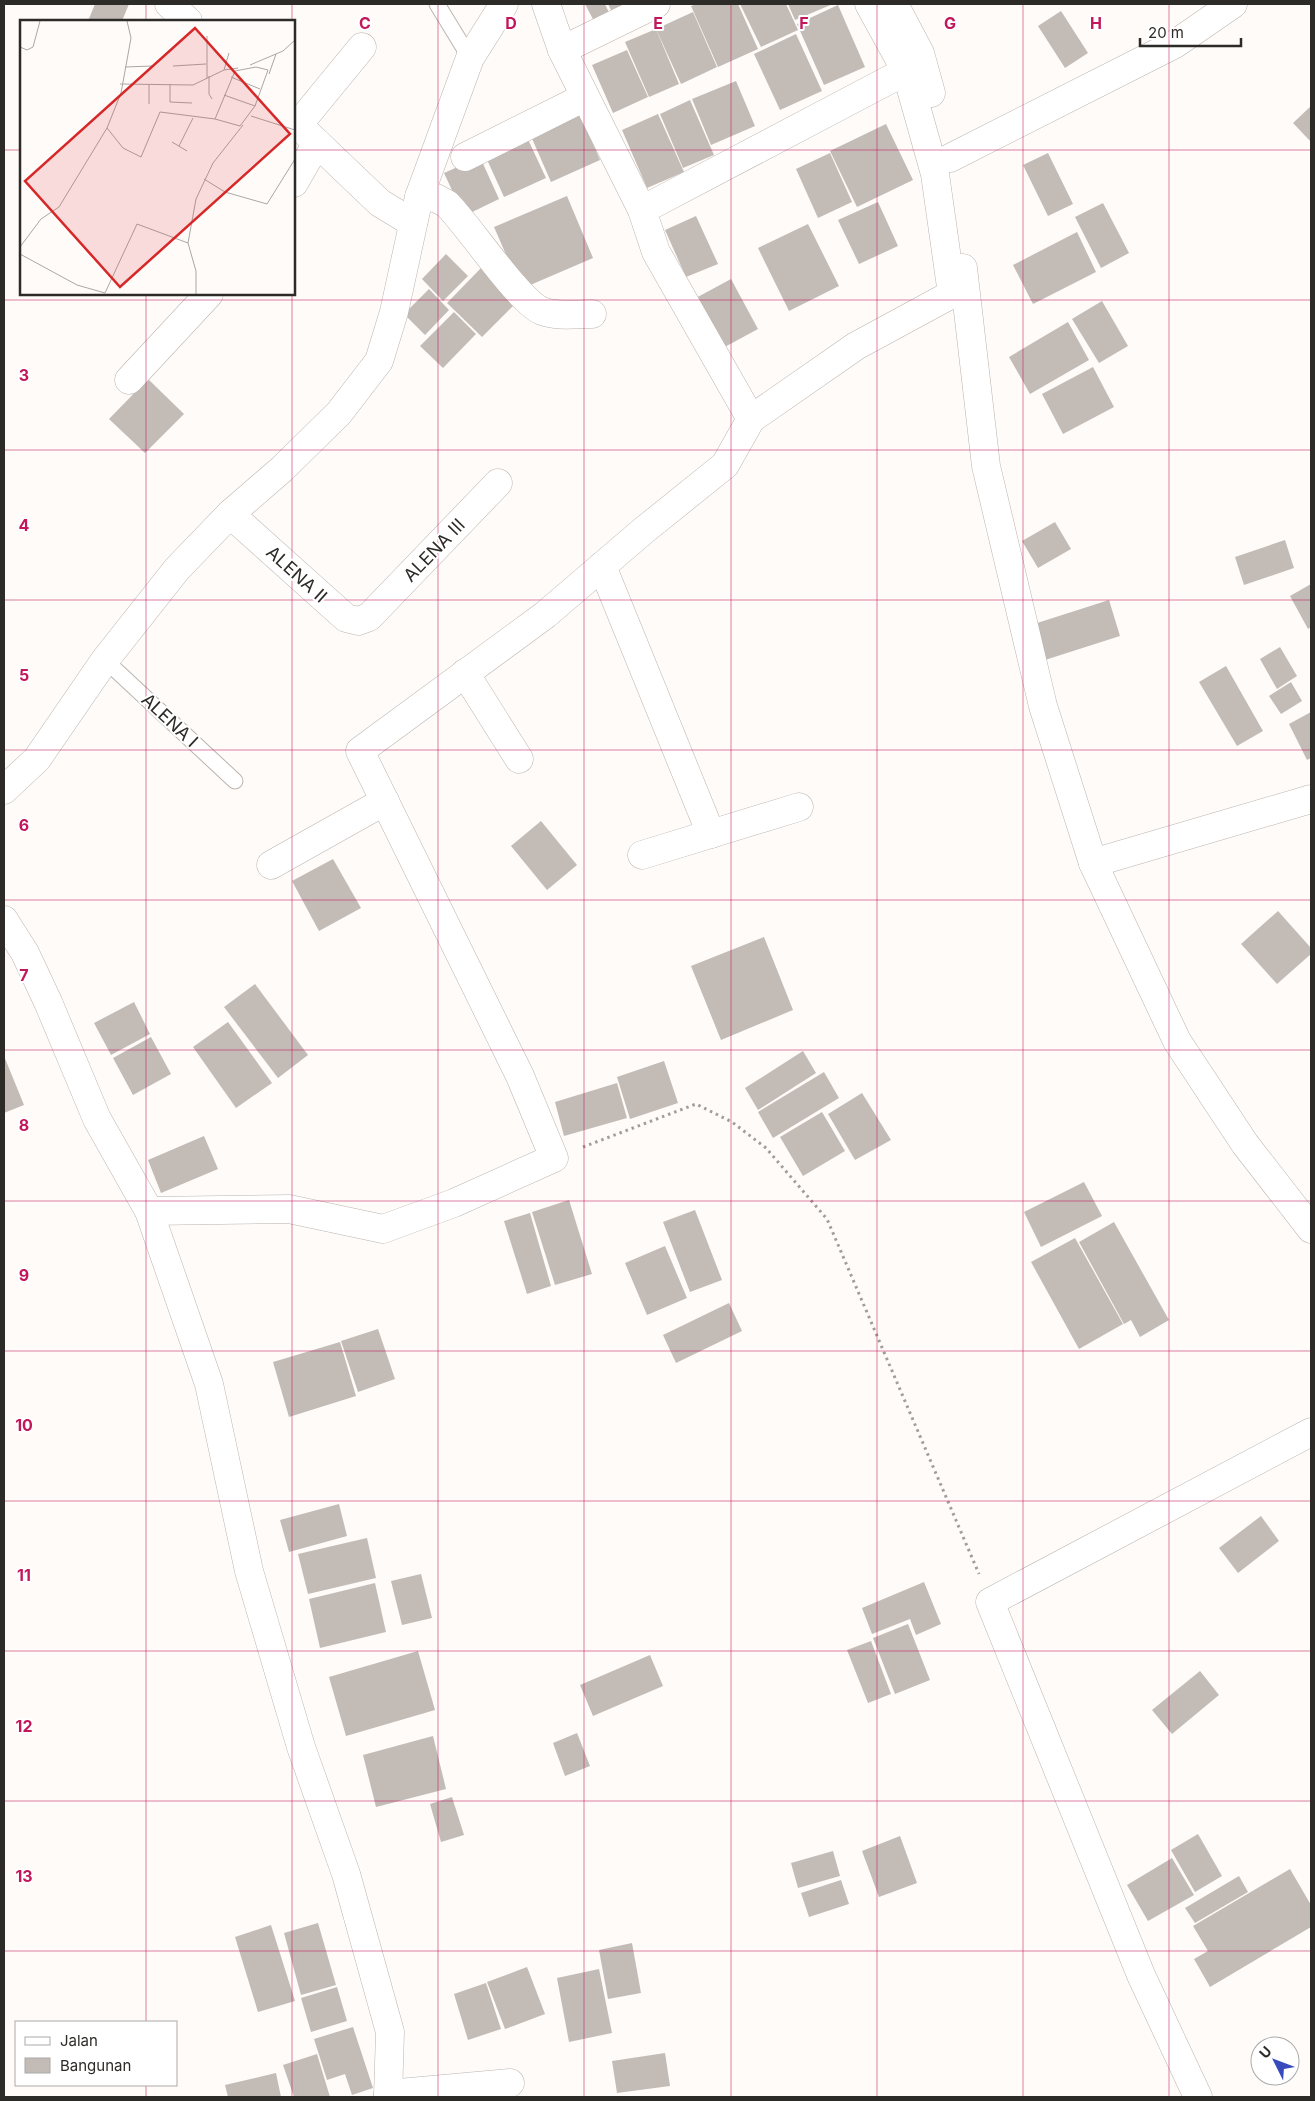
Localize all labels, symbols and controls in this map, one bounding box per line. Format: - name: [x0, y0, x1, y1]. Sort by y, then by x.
- text: C: [359, 13, 371, 33]
- text: D: [505, 13, 517, 33]
- text: E: [653, 13, 663, 33]
- text: F: [799, 13, 809, 33]
- text: G: [944, 13, 956, 33]
- text: H: [1090, 13, 1102, 33]
- scale bar: [1140, 15, 1241, 47]
- inset map: [20, 20, 295, 295]
- text: 20 m: [1148, 23, 1184, 42]
- text: 3: [19, 365, 29, 385]
- street label: ALENA III: [399, 514, 469, 586]
- text: 4: [19, 515, 30, 535]
- street label: ALENA II: [262, 541, 332, 607]
- text: 5: [19, 665, 29, 685]
- street label: ALENA I: [137, 689, 203, 751]
- text: 6: [19, 815, 29, 835]
- text: 7: [19, 965, 29, 985]
- text: 8: [19, 1115, 29, 1135]
- text: 9: [19, 1265, 29, 1285]
- text: 10: [15, 1415, 33, 1435]
- text: 11: [17, 1565, 31, 1585]
- text: 12: [16, 1716, 32, 1736]
- text: 13: [15, 1866, 33, 1886]
- legend: [15, 2021, 178, 2086]
- text: Jalan: [60, 2031, 98, 2050]
- north arrow: [1250, 2036, 1300, 2086]
- text: U: [1255, 2042, 1275, 2061]
- text: Bangunan: [60, 2056, 131, 2075]

